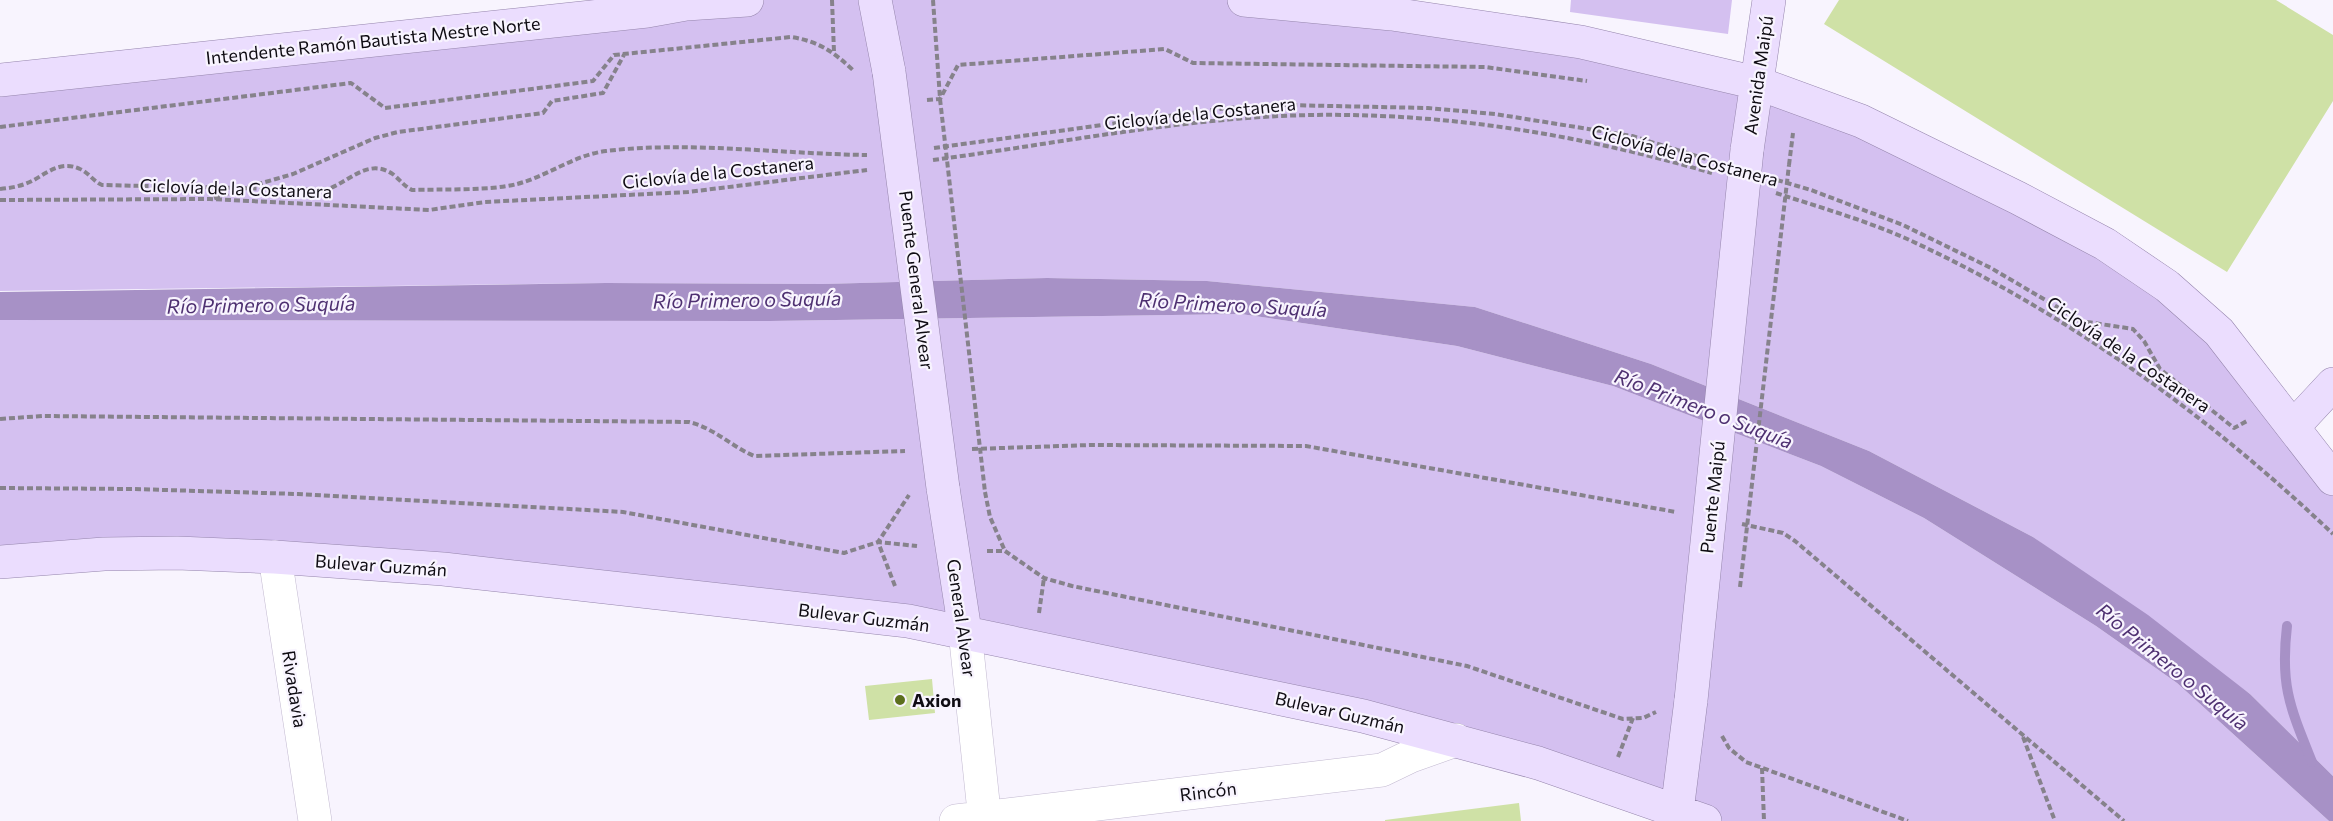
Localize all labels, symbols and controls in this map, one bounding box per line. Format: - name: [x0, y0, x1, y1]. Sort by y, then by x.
- street label: Intendente Ramón Bautista Mestre Norte: [205, 11, 541, 69]
- street label: Avenida Maipú: [1739, 14, 1777, 136]
- street label: Ciclovía de la Costanera: [1103, 92, 1297, 134]
- street label: Ciclovía de la Costanera: [1589, 119, 1781, 191]
- street label: Ciclovía de la Costanera: [621, 151, 815, 193]
- street label: Ciclovía de la Costanera: [139, 174, 333, 202]
- street label: Puente General Alvear: [895, 189, 939, 371]
- water label: Río Primero o Suquía: [653, 285, 841, 313]
- water label: Río Primero o Suquía: [1138, 287, 1328, 321]
- water label: Río Primero o Suquía: [167, 290, 355, 318]
- street label: Ciclovía de la Costanera: [2043, 291, 2215, 417]
- water label: Río Primero o Suquía: [1612, 363, 1796, 453]
- street label: Puente Maipú: [1695, 440, 1729, 554]
- street label: Bulevar Guzmán: [314, 549, 448, 581]
- street label: General Alvear: [943, 558, 981, 678]
- water label: Río Primero o Suquía: [2092, 597, 2254, 735]
- street label: Bulevar Guzmán: [797, 598, 931, 636]
- street label: Rivadavia: [278, 649, 312, 729]
- street label: Bulevar Guzmán: [1273, 686, 1407, 738]
- place label: Axion: [912, 689, 961, 711]
- marker: Axion: [893, 693, 907, 707]
- street label: Rincón: [1178, 777, 1238, 805]

